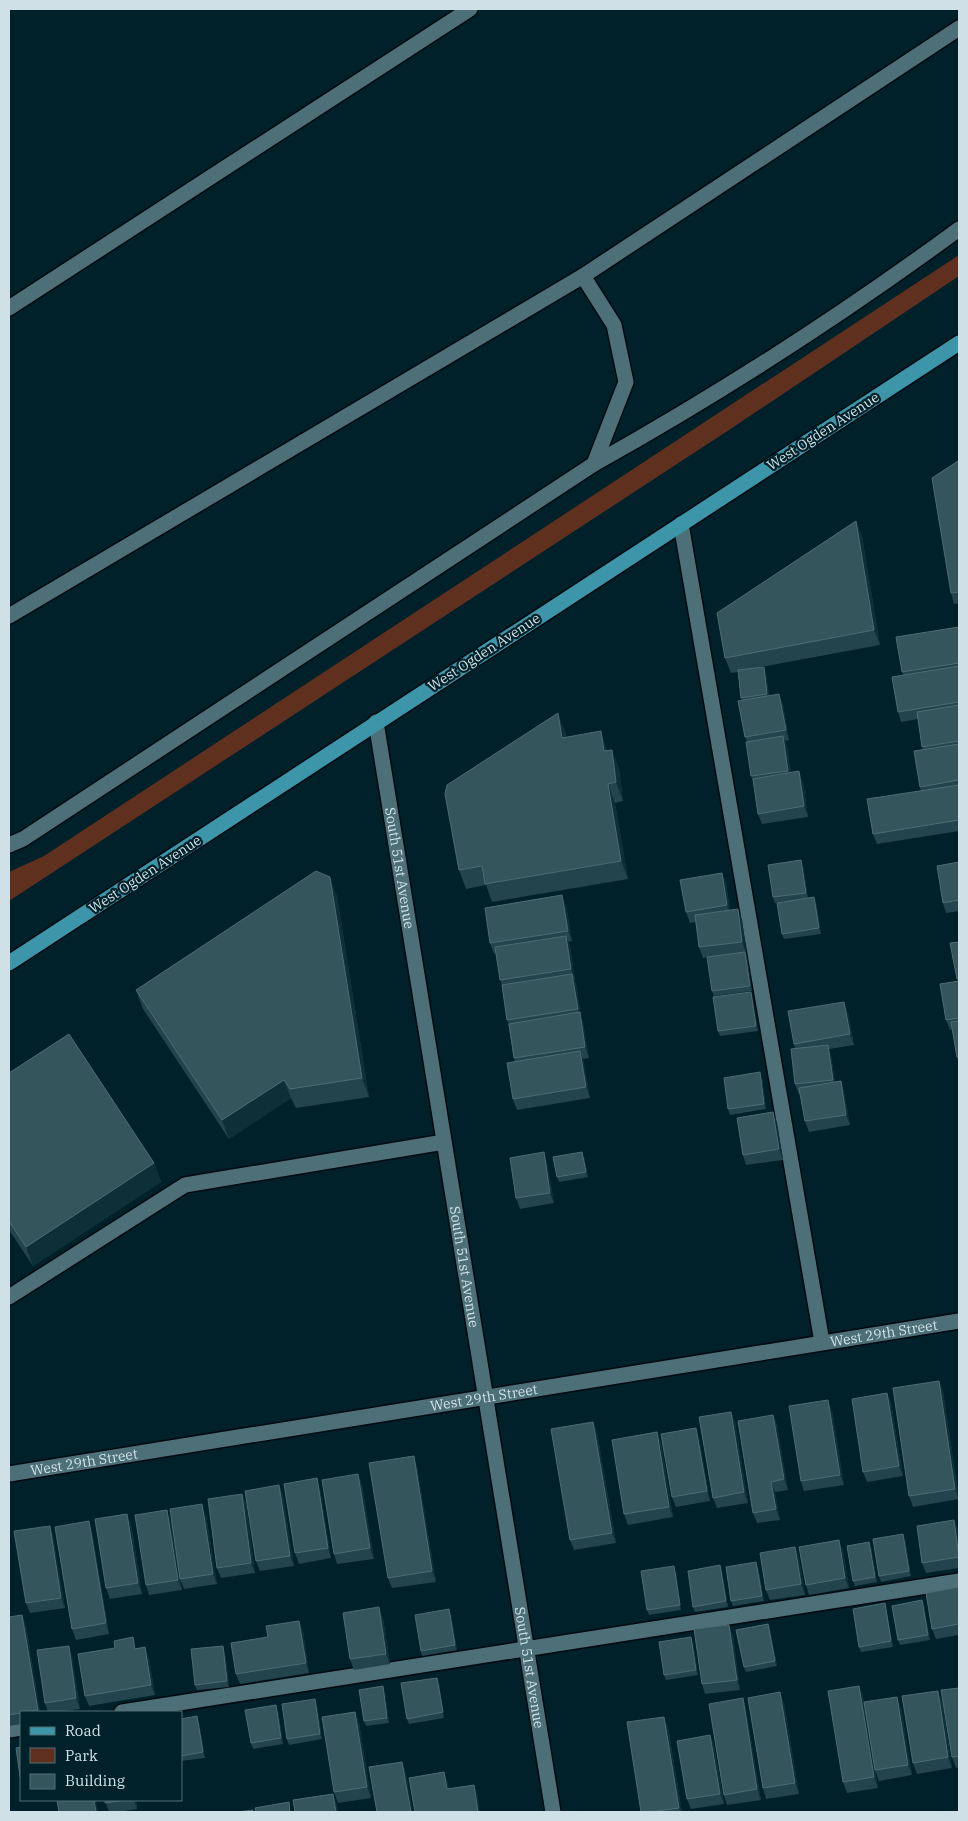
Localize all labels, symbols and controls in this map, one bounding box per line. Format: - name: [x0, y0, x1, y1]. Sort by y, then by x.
- street label: West Ogden Avenue: [763, 388, 883, 474]
- street label: West Ogden Avenue: [424, 609, 544, 695]
- street label: South 51st Avenue: [381, 806, 418, 930]
- street label: West Ogden Avenue: [85, 831, 205, 917]
- street label: South 51st Avenue: [446, 1205, 483, 1329]
- street label: West 29th Street: [829, 1316, 939, 1351]
- street label: West 29th Street: [429, 1380, 539, 1415]
- street label: West 29th Street: [29, 1444, 139, 1479]
- street label: South 51st Avenue: [511, 1606, 548, 1730]
- legend: [20, 1711, 182, 1801]
- text: Road: [65, 1721, 101, 1740]
- text: Park: [65, 1746, 98, 1765]
- text: Building: [65, 1771, 125, 1790]

